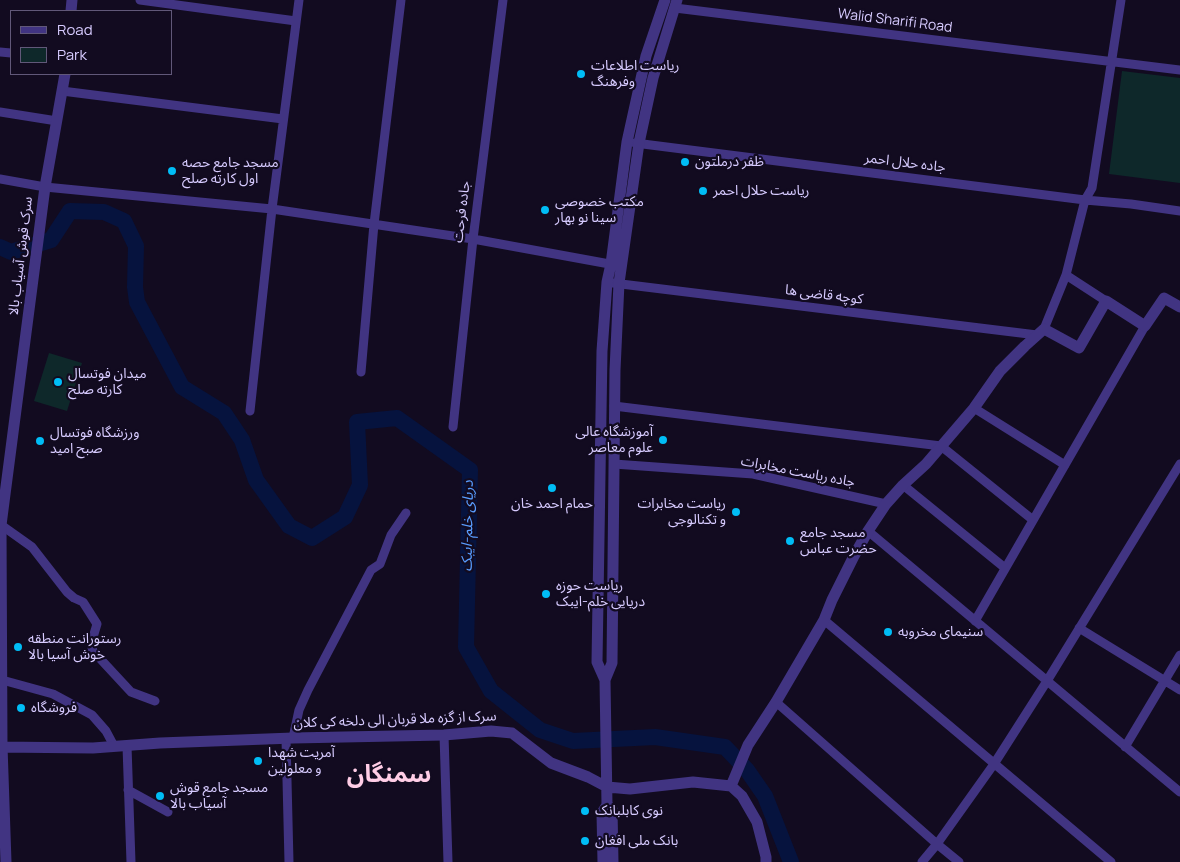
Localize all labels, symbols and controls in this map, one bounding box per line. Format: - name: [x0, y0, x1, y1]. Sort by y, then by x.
- street label: Walid Sharifi Road: [837, 6, 953, 36]
- legend: [10, 10, 172, 75]
- text: Road: [57, 19, 93, 40]
- text: Park: [57, 44, 87, 65]
- place label: ریاست اطلاعات وفرهنگ: [591, 58, 679, 90]
- marker: ریاست اطلاعات وفرهنگ: [575, 68, 587, 80]
- street label: جاده حلال احمر: [863, 150, 947, 176]
- place label: ظفر درملتون: [695, 154, 764, 170]
- place label: مسجد جامع حصه اول کارته صلح: [182, 155, 279, 188]
- marker: ظفر درملتون: [679, 156, 691, 168]
- marker: مسجد جامع حصه اول کارته صلح: [166, 165, 178, 177]
- street label: جاده فرحت: [450, 180, 474, 244]
- place label: ریاست حلال احمر: [713, 183, 809, 199]
- marker: ریاست حلال احمر: [697, 185, 709, 197]
- place label: مکتب خصوصی سینا نو بهار: [555, 194, 644, 226]
- street label: سرک قوش آسیاب بالا: [5, 195, 37, 317]
- marker: مکتب خصوصی سینا نو بهار: [539, 204, 551, 216]
- street label: کوچه قاضی ها: [784, 282, 864, 308]
- place label: میدان فوتسال کارته صلح: [68, 366, 146, 398]
- marker: میدان فوتسال کارته صلح: [52, 376, 64, 388]
- place label: آموزشگاه عالی علوم معاصر: [575, 424, 653, 457]
- place label: ورزشگاه فوتسال صبح امید: [50, 425, 140, 458]
- marker: آموزشگاه عالی علوم معاصر: [657, 434, 669, 446]
- marker: ورزشگاه فوتسال صبح امید: [34, 435, 46, 447]
- street label: جاده ریاست مخابرات: [739, 453, 857, 491]
- water label: دریای خلم-ایبک: [458, 480, 478, 572]
- marker: حمام احمد خان: [546, 482, 558, 494]
- place label: حمام احمد خان: [511, 496, 593, 512]
- place label: ریاست مخابرات و تکنالوجی: [637, 496, 726, 528]
- marker: ریاست مخابرات و تکنالوجی: [730, 506, 742, 518]
- place label: مسجد جامع حضرت عباس: [800, 525, 877, 558]
- marker: مسجد جامع حضرت عباس: [784, 535, 796, 547]
- place label: ریاست حوزه دریایی خلم-ایبک: [556, 578, 645, 610]
- marker: ریاست حوزه دریایی خلم-ایبک: [540, 588, 552, 600]
- place label: سنیمای مخروبه: [898, 624, 983, 640]
- marker: سنیمای مخروبه: [882, 626, 894, 638]
- place label: رستورانت منطقه خوش آسیا بالا: [28, 631, 121, 664]
- marker: رستورانت منطقه خوش آسیا بالا: [12, 641, 24, 653]
- place label: فروشگاه: [31, 700, 77, 716]
- marker: فروشگاه: [15, 702, 27, 714]
- street label: سرک از گزه ملا قربان الی دلخه کی کلان: [293, 708, 497, 732]
- place label: آمریت شهدا و معلولین: [268, 745, 335, 778]
- marker: آمریت شهدا و معلولین: [252, 755, 264, 767]
- district label: سمنگان: [347, 761, 431, 789]
- place label: مسجد جامع قوش آسیاب بالا: [170, 780, 268, 812]
- marker: مسجد جامع قوش آسیاب بالا: [154, 790, 166, 802]
- place label: نوی کابلبانک: [595, 803, 663, 819]
- marker: نوی کابلبانک: [579, 805, 591, 817]
- place label: بانک ملی افغان: [595, 833, 678, 849]
- marker: بانک ملی افغان: [579, 835, 591, 847]

